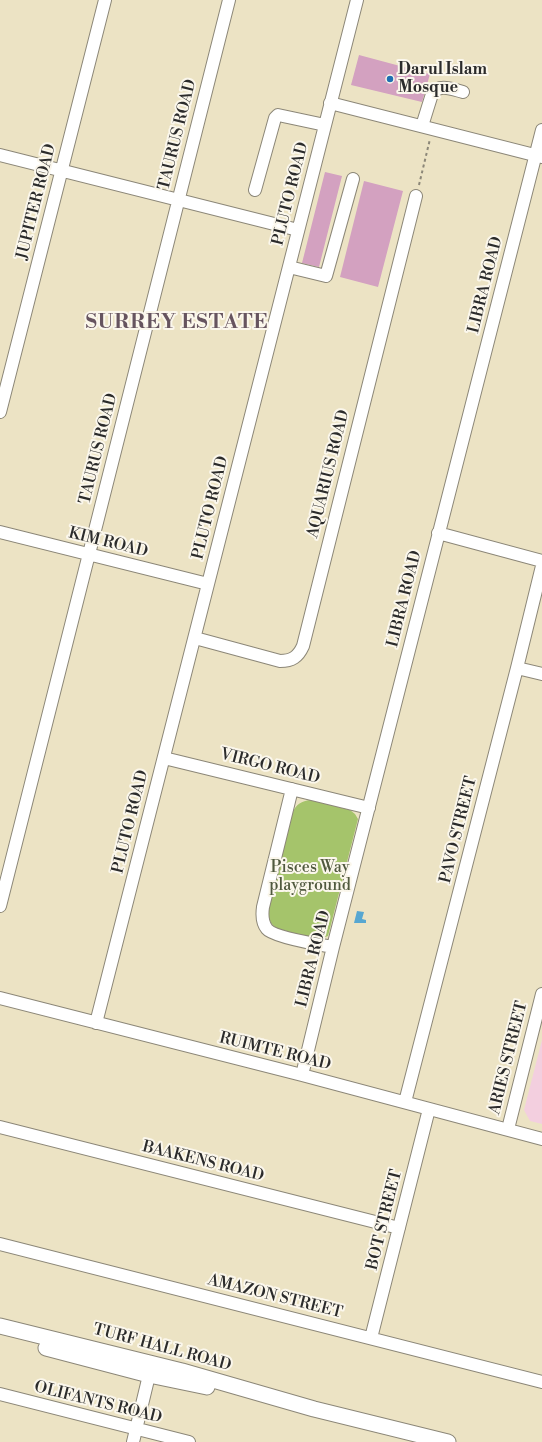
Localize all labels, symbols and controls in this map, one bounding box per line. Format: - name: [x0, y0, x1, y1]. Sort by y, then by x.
- place label: Darul Islam Mosque: [398, 60, 487, 98]
- marker: Darul Islam Mosque: [385, 74, 395, 84]
- street label: TAURUS ROAD: [155, 78, 201, 192]
- street label: PLUTO ROAD: [269, 140, 313, 248]
- street label: JUPITER ROAD: [13, 142, 61, 262]
- street label: LIBRA ROAD: [465, 235, 507, 335]
- district label: SURREY ESTATE: [85, 311, 269, 335]
- street label: TAURUS ROAD: [76, 392, 122, 506]
- street label: AQUARIUS ROAD: [304, 408, 354, 540]
- street label: PLUTO ROAD: [189, 454, 233, 562]
- street label: KIM ROAD: [66, 524, 150, 562]
- street label: LIBRA ROAD: [384, 549, 426, 649]
- street label: VIRGO ROAD: [218, 745, 322, 789]
- street label: PLUTO ROAD: [109, 768, 153, 876]
- street label: PAVO STREET: [436, 775, 482, 885]
- park label: Pisces Way playground: [269, 858, 351, 896]
- street label: LIBRA ROAD: [293, 909, 335, 1009]
- street label: ARIES STREET: [486, 999, 532, 1117]
- street label: RUIMTE ROAD: [217, 1029, 333, 1075]
- street label: BAAKENS ROAD: [140, 1138, 266, 1186]
- street label: BOT STREET: [363, 1168, 407, 1272]
- street label: AMAZON STREET: [205, 1271, 345, 1323]
- street label: TURF HALL ROAD: [91, 1320, 233, 1376]
- street label: OLIFANTS ROAD: [32, 1378, 164, 1428]

